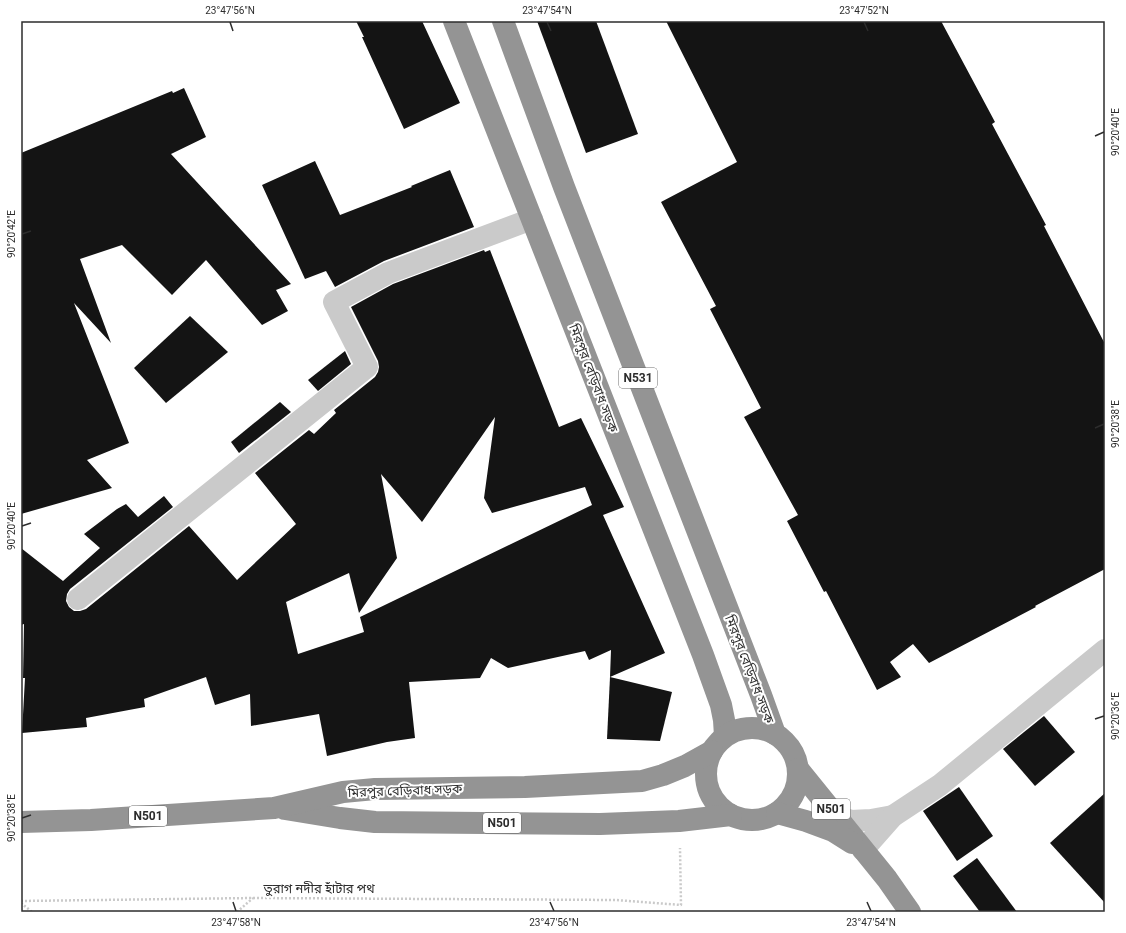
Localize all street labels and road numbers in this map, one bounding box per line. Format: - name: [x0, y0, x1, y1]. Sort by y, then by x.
- street label: মিরপুর বেড়িবাধ সড়ক: [565, 321, 621, 435]
- road number: N531: [619, 368, 657, 388]
- street label: মিরপুর বেড়িবাধ সড়ক: [721, 612, 777, 726]
- street label: মিরপুর বেড়িবাধ সড়ক: [346, 781, 463, 801]
- road number: N501: [812, 799, 850, 819]
- road number: N501: [129, 806, 167, 826]
- road number: N501: [483, 813, 521, 833]
- street label: তুরাগ নদীর হাঁটার পথ: [262, 881, 375, 897]

